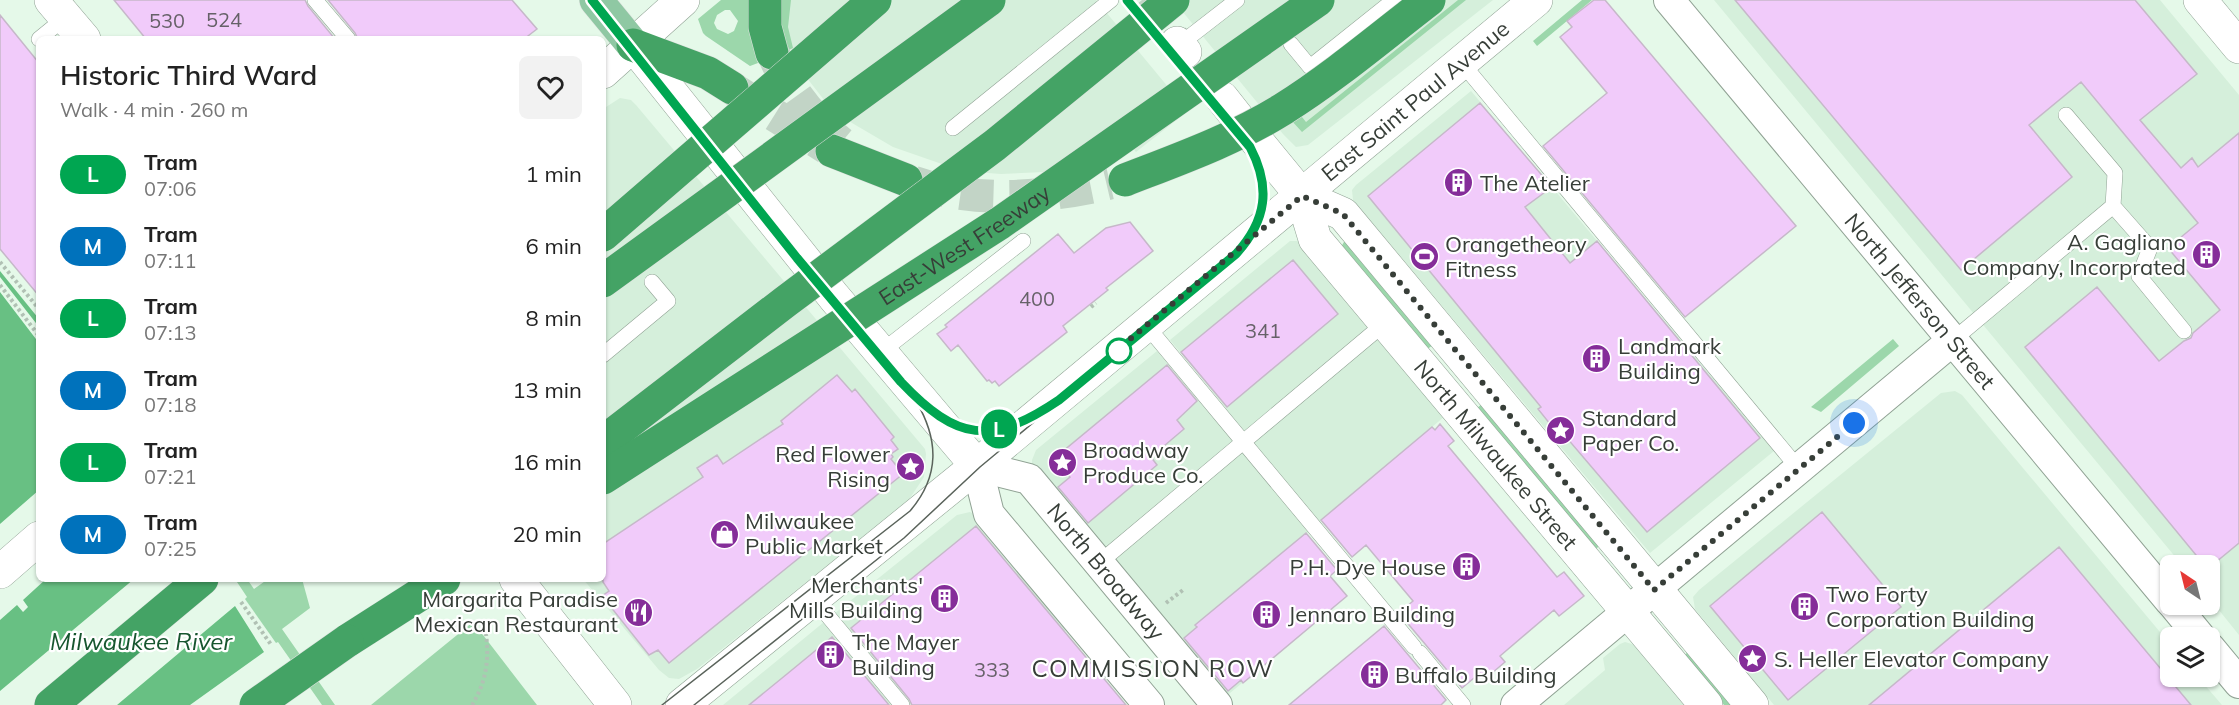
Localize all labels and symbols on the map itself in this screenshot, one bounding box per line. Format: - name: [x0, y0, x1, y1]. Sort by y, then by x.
- house number: 524: [206, 7, 242, 32]
- house number: 530: [149, 8, 185, 33]
- street label: East Saint Paul Avenue: [1315, 14, 1515, 187]
- building icon: The Atelier: [1443, 167, 1475, 199]
- place label: The Atelier: [1480, 169, 1590, 197]
- street label: East-West Freeway: [873, 178, 1056, 311]
- street label: North Jefferson Street: [1839, 208, 2001, 395]
- place label: A. Gagliano Company, Incorprated: [1962, 228, 2186, 281]
- place label: Orangetheory Fitness: [1445, 230, 1587, 283]
- building icon: A. Gagliano Company, Incorprated: [2191, 239, 2223, 271]
- sports icon: Orangetheory Fitness: [1408, 241, 1440, 273]
- house number: 400: [1019, 286, 1055, 311]
- house number: 341: [1245, 318, 1281, 343]
- place label: Landmark Building: [1618, 332, 1722, 385]
- unlabelled marker: [1106, 338, 1132, 364]
- building icon: Landmark Building: [1581, 343, 1613, 375]
- street label: North Milwaukee Street: [1408, 354, 1584, 556]
- place label: Standard Paper Co.: [1582, 404, 1679, 457]
- your location: [1839, 408, 1869, 438]
- line badge: L: [980, 410, 1018, 448]
- place icon: Standard Paper Co.: [1545, 415, 1577, 447]
- place label: Broadway Produce Co.: [1083, 436, 1203, 489]
- place label: Red Flower Rising: [775, 440, 890, 493]
- place icon: Broadway Produce Co.: [1046, 447, 1078, 479]
- place icon: Red Flower Rising: [895, 451, 927, 483]
- street label: North Broadway: [1041, 497, 1171, 646]
- place label: Milwaukee Public Market: [745, 507, 883, 560]
- shop icon: Milwaukee Public Market: [708, 518, 740, 550]
- building icon: P.H. Dye House: [1451, 551, 1483, 583]
- place label: P.H. Dye House: [1290, 553, 1446, 581]
- north arrow: [2160, 555, 2220, 615]
- place label: Merchants' Mills Building: [789, 571, 923, 624]
- place label: Two Forty Corporation Building: [1826, 580, 2035, 633]
- building icon: Merchants' Mills Building: [928, 582, 960, 614]
- place label: Margarita Paradise Mexican Restaurant: [415, 585, 618, 638]
- building icon: Two Forty Corporation Building: [1789, 591, 1821, 623]
- restaurant icon: Margarita Paradise Mexican Restaurant: [623, 596, 655, 628]
- building icon: Jennaro Building: [1251, 598, 1283, 630]
- place label: Jennaro Building: [1288, 600, 1455, 628]
- water label: Milwaukee River: [50, 626, 233, 656]
- place label: The Mayer Building: [852, 628, 959, 681]
- building icon: The Mayer Building: [815, 639, 847, 671]
- place icon: S. Heller Elevator Company: [1737, 643, 1769, 675]
- place label: S. Heller Elevator Company: [1774, 645, 2049, 673]
- district label: COMMISSION ROW: [1032, 653, 1274, 683]
- house number: 333: [974, 657, 1010, 682]
- building icon: Buffalo Building: [1358, 659, 1390, 691]
- place label: Buffalo Building: [1395, 661, 1557, 689]

